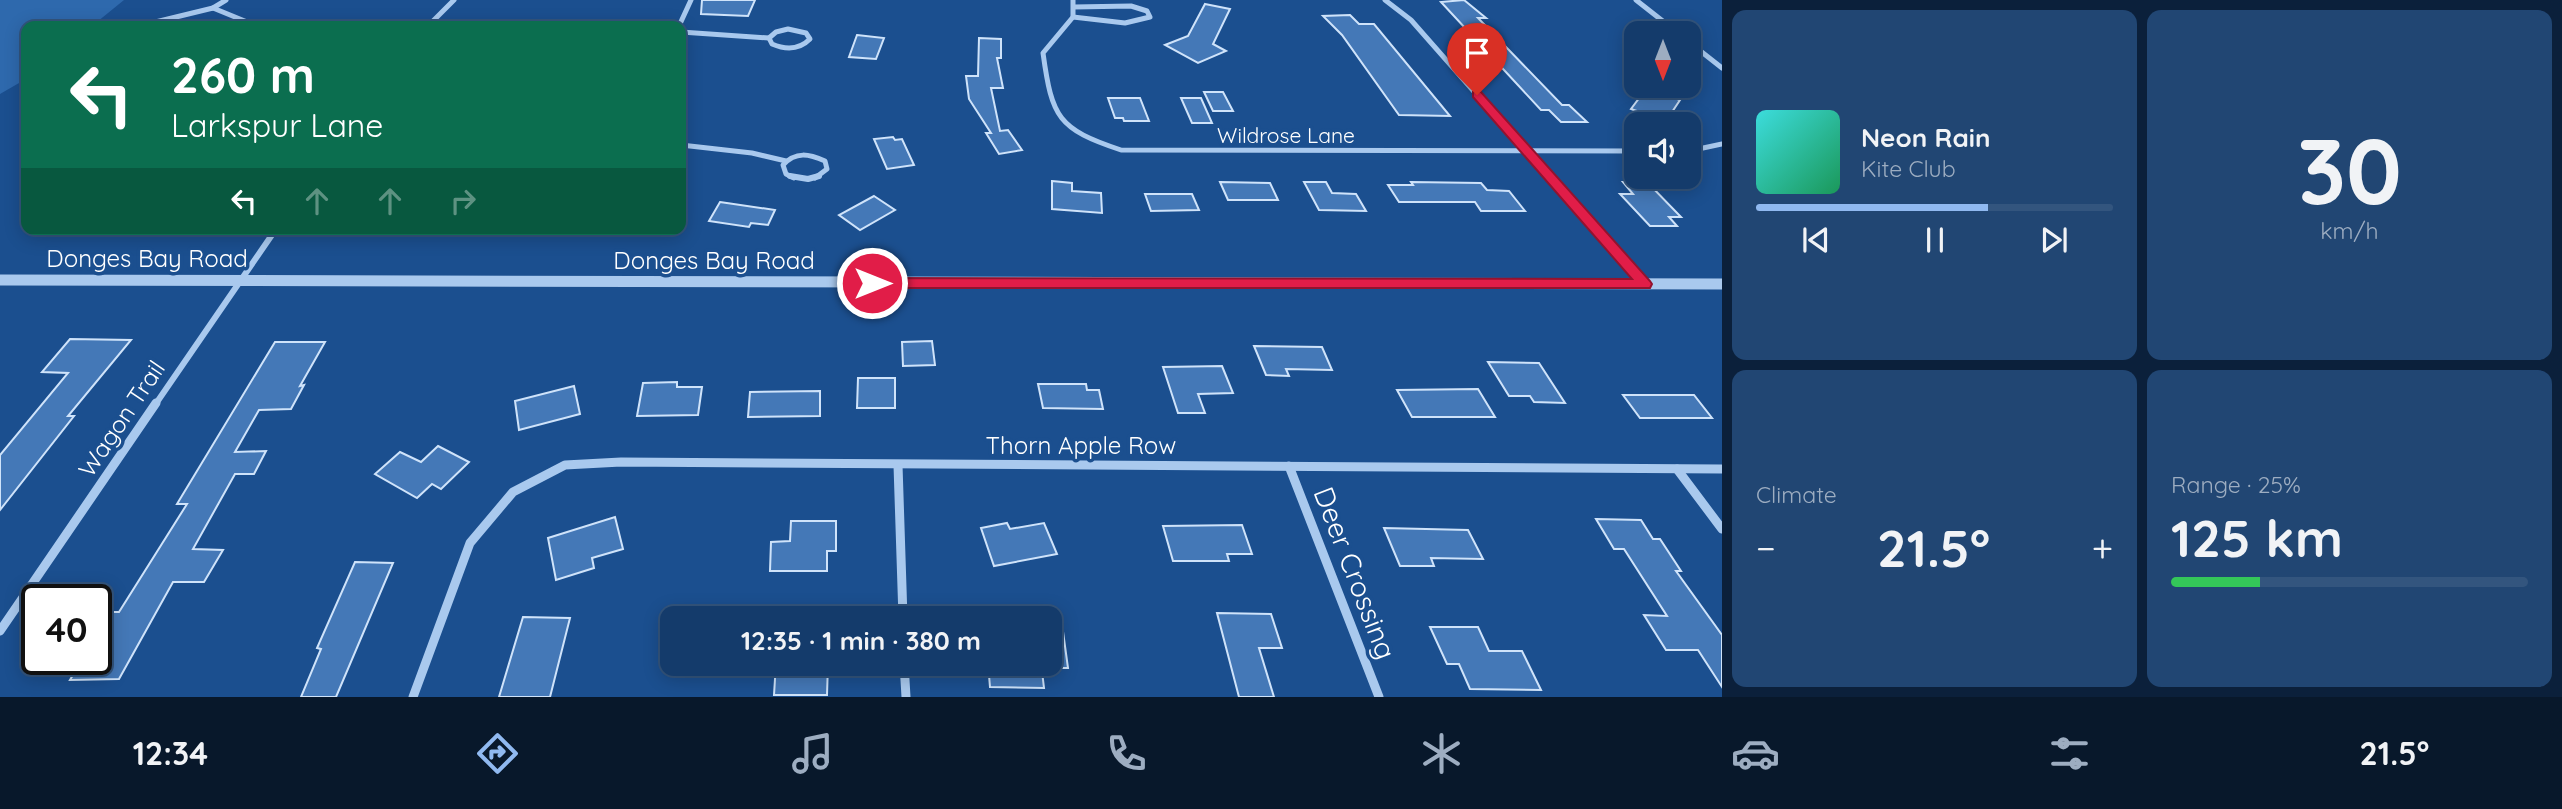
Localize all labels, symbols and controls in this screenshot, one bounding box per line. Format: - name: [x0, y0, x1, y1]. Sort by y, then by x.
- north arrow: [1624, 21, 1701, 98]
- map controls: [1624, 21, 1701, 189]
- pin: [1447, 23, 1507, 95]
- icon: arrive: [1458, 34, 1496, 72]
- text: 260 m: [171, 44, 315, 105]
- icon: left: [56, 49, 147, 140]
- text: Larkspur Lane: [171, 105, 383, 145]
- button: sound: [1624, 112, 1701, 189]
- text: 30: [2297, 113, 2402, 227]
- text: Neon Rain: [1861, 121, 1990, 154]
- street label: Wildrose Lane: [1217, 122, 1355, 148]
- text: Kite Club: [1861, 154, 1956, 183]
- icon: left: [225, 182, 263, 220]
- icon: ahead: [298, 182, 336, 220]
- icon: ahead: [371, 182, 409, 220]
- icon: right: [444, 182, 482, 220]
- text: km/h: [2320, 216, 2379, 245]
- icon: previous: [1797, 221, 1835, 259]
- icon: pause: [1916, 221, 1954, 259]
- icon: next: [2035, 221, 2073, 259]
- street label: Donges Bay Road: [46, 243, 248, 273]
- street label: Donges Bay Road: [613, 245, 815, 275]
- position arrow: [835, 246, 909, 320]
- street label: Wagon Trail: [71, 354, 171, 482]
- street label: Thorn Apple Row: [986, 430, 1176, 460]
- text: Range · 25%: [2171, 470, 2301, 499]
- text: Climate: [1756, 480, 1837, 509]
- street label: Deer Crossing: [1307, 482, 1404, 664]
- text: 125 km: [2171, 505, 2343, 570]
- text: 21.5°: [1877, 515, 1990, 580]
- text: −: [1756, 524, 1776, 572]
- text: +: [2092, 524, 2113, 572]
- speed limit sign: 40: [21, 584, 112, 675]
- text: 12:35 · 1 min · 380 m: [741, 624, 981, 657]
- icon: directions: [473, 729, 522, 778]
- icon: music: [788, 729, 837, 778]
- icon: phone: [1102, 729, 1151, 778]
- icon: climate: [1417, 729, 1466, 778]
- icon: car: [1731, 729, 1780, 778]
- icon: filters: [2045, 729, 2094, 778]
- text: 12:34: [133, 733, 208, 773]
- text: 21.5°: [2360, 733, 2429, 773]

